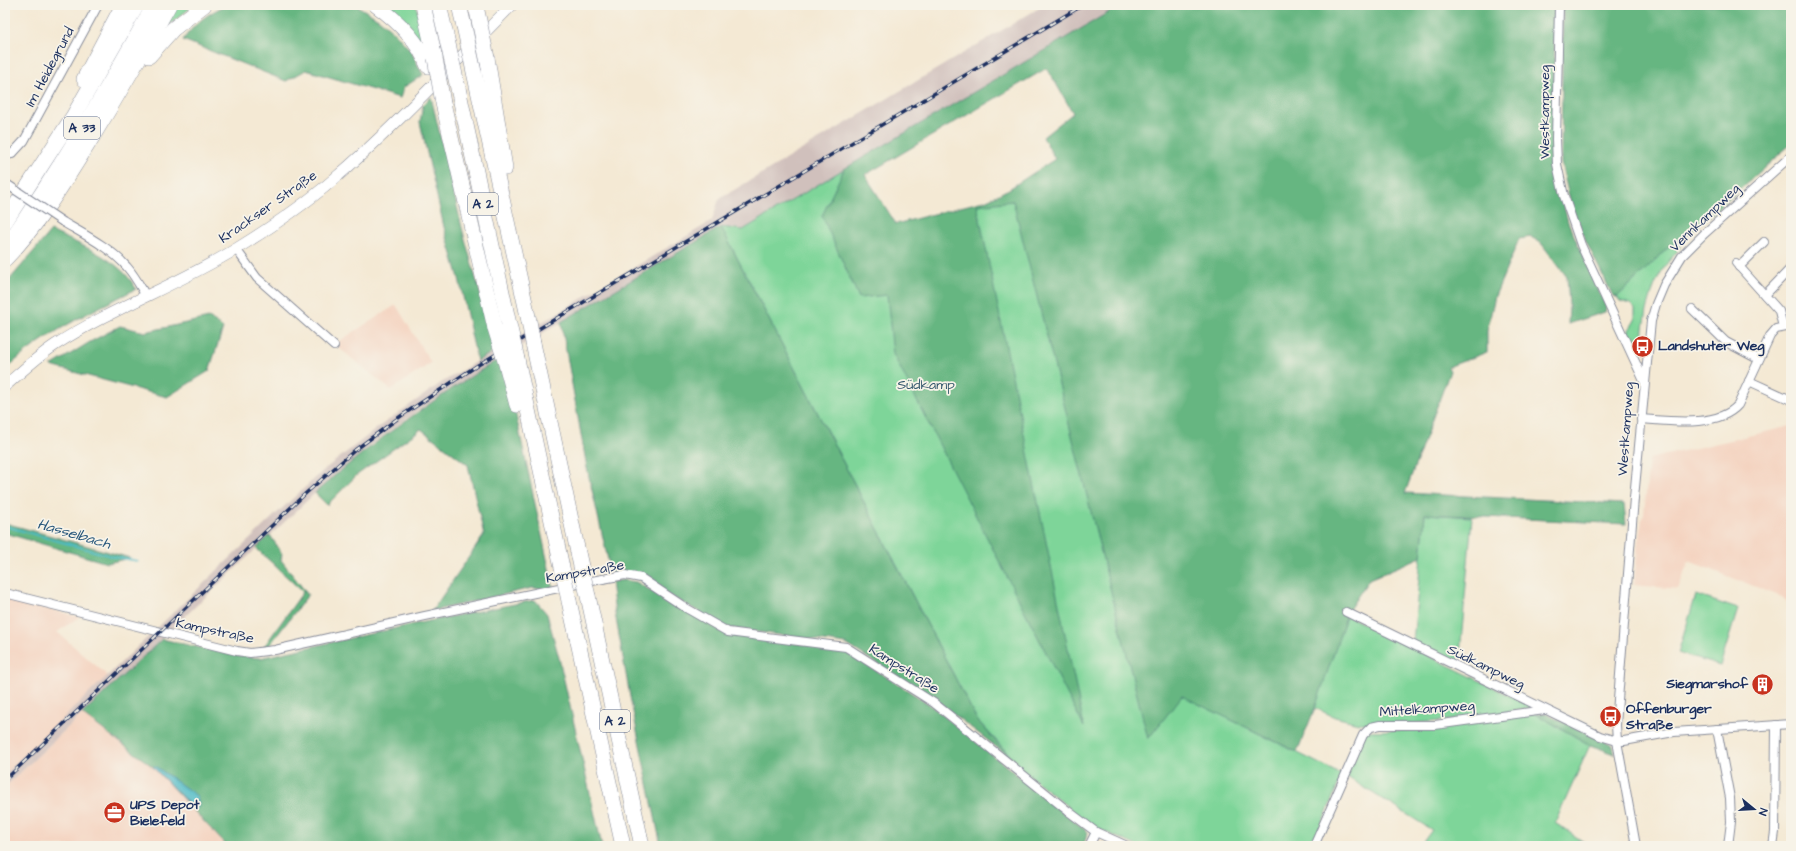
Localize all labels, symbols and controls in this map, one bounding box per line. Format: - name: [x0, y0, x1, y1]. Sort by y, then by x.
- street label: Im Heidegrund: [21, 24, 79, 110]
- street label: Westkampweg: [1535, 65, 1555, 159]
- road number: A 33: [64, 117, 100, 139]
- street label: Krackser Straße: [215, 165, 321, 248]
- street label: Vennkampweg: [1665, 179, 1745, 257]
- road number: A 2: [468, 193, 498, 215]
- bus stop icon: Landshuter Weg: [1629, 333, 1655, 359]
- place label: Landshuter Weg: [1658, 336, 1765, 357]
- park label: Südkamp: [897, 375, 955, 395]
- street label: Westkampweg: [1613, 381, 1639, 477]
- water label: Hasselbach: [35, 514, 114, 555]
- street label: Kampstraße: [544, 555, 626, 589]
- street label: Kampstraße: [174, 613, 256, 649]
- street label: Kampstraße: [865, 639, 943, 699]
- street label: Südkampweg: [1444, 640, 1528, 694]
- building icon: Siegmarshof: [1750, 671, 1776, 697]
- place label: Siegmarshof: [1665, 674, 1749, 695]
- street label: Mittelkampweg: [1379, 696, 1475, 722]
- place label: Offenburger Straße: [1625, 699, 1712, 735]
- bus stop icon: Offenburger Straße: [1598, 704, 1624, 730]
- road number: A 2: [600, 710, 630, 732]
- north arrow: [1734, 789, 1774, 829]
- place label: UPS Depot Bielefeld: [130, 795, 200, 831]
- office icon: UPS Depot Bielefeld: [102, 800, 128, 826]
- text: N: [1755, 806, 1771, 818]

